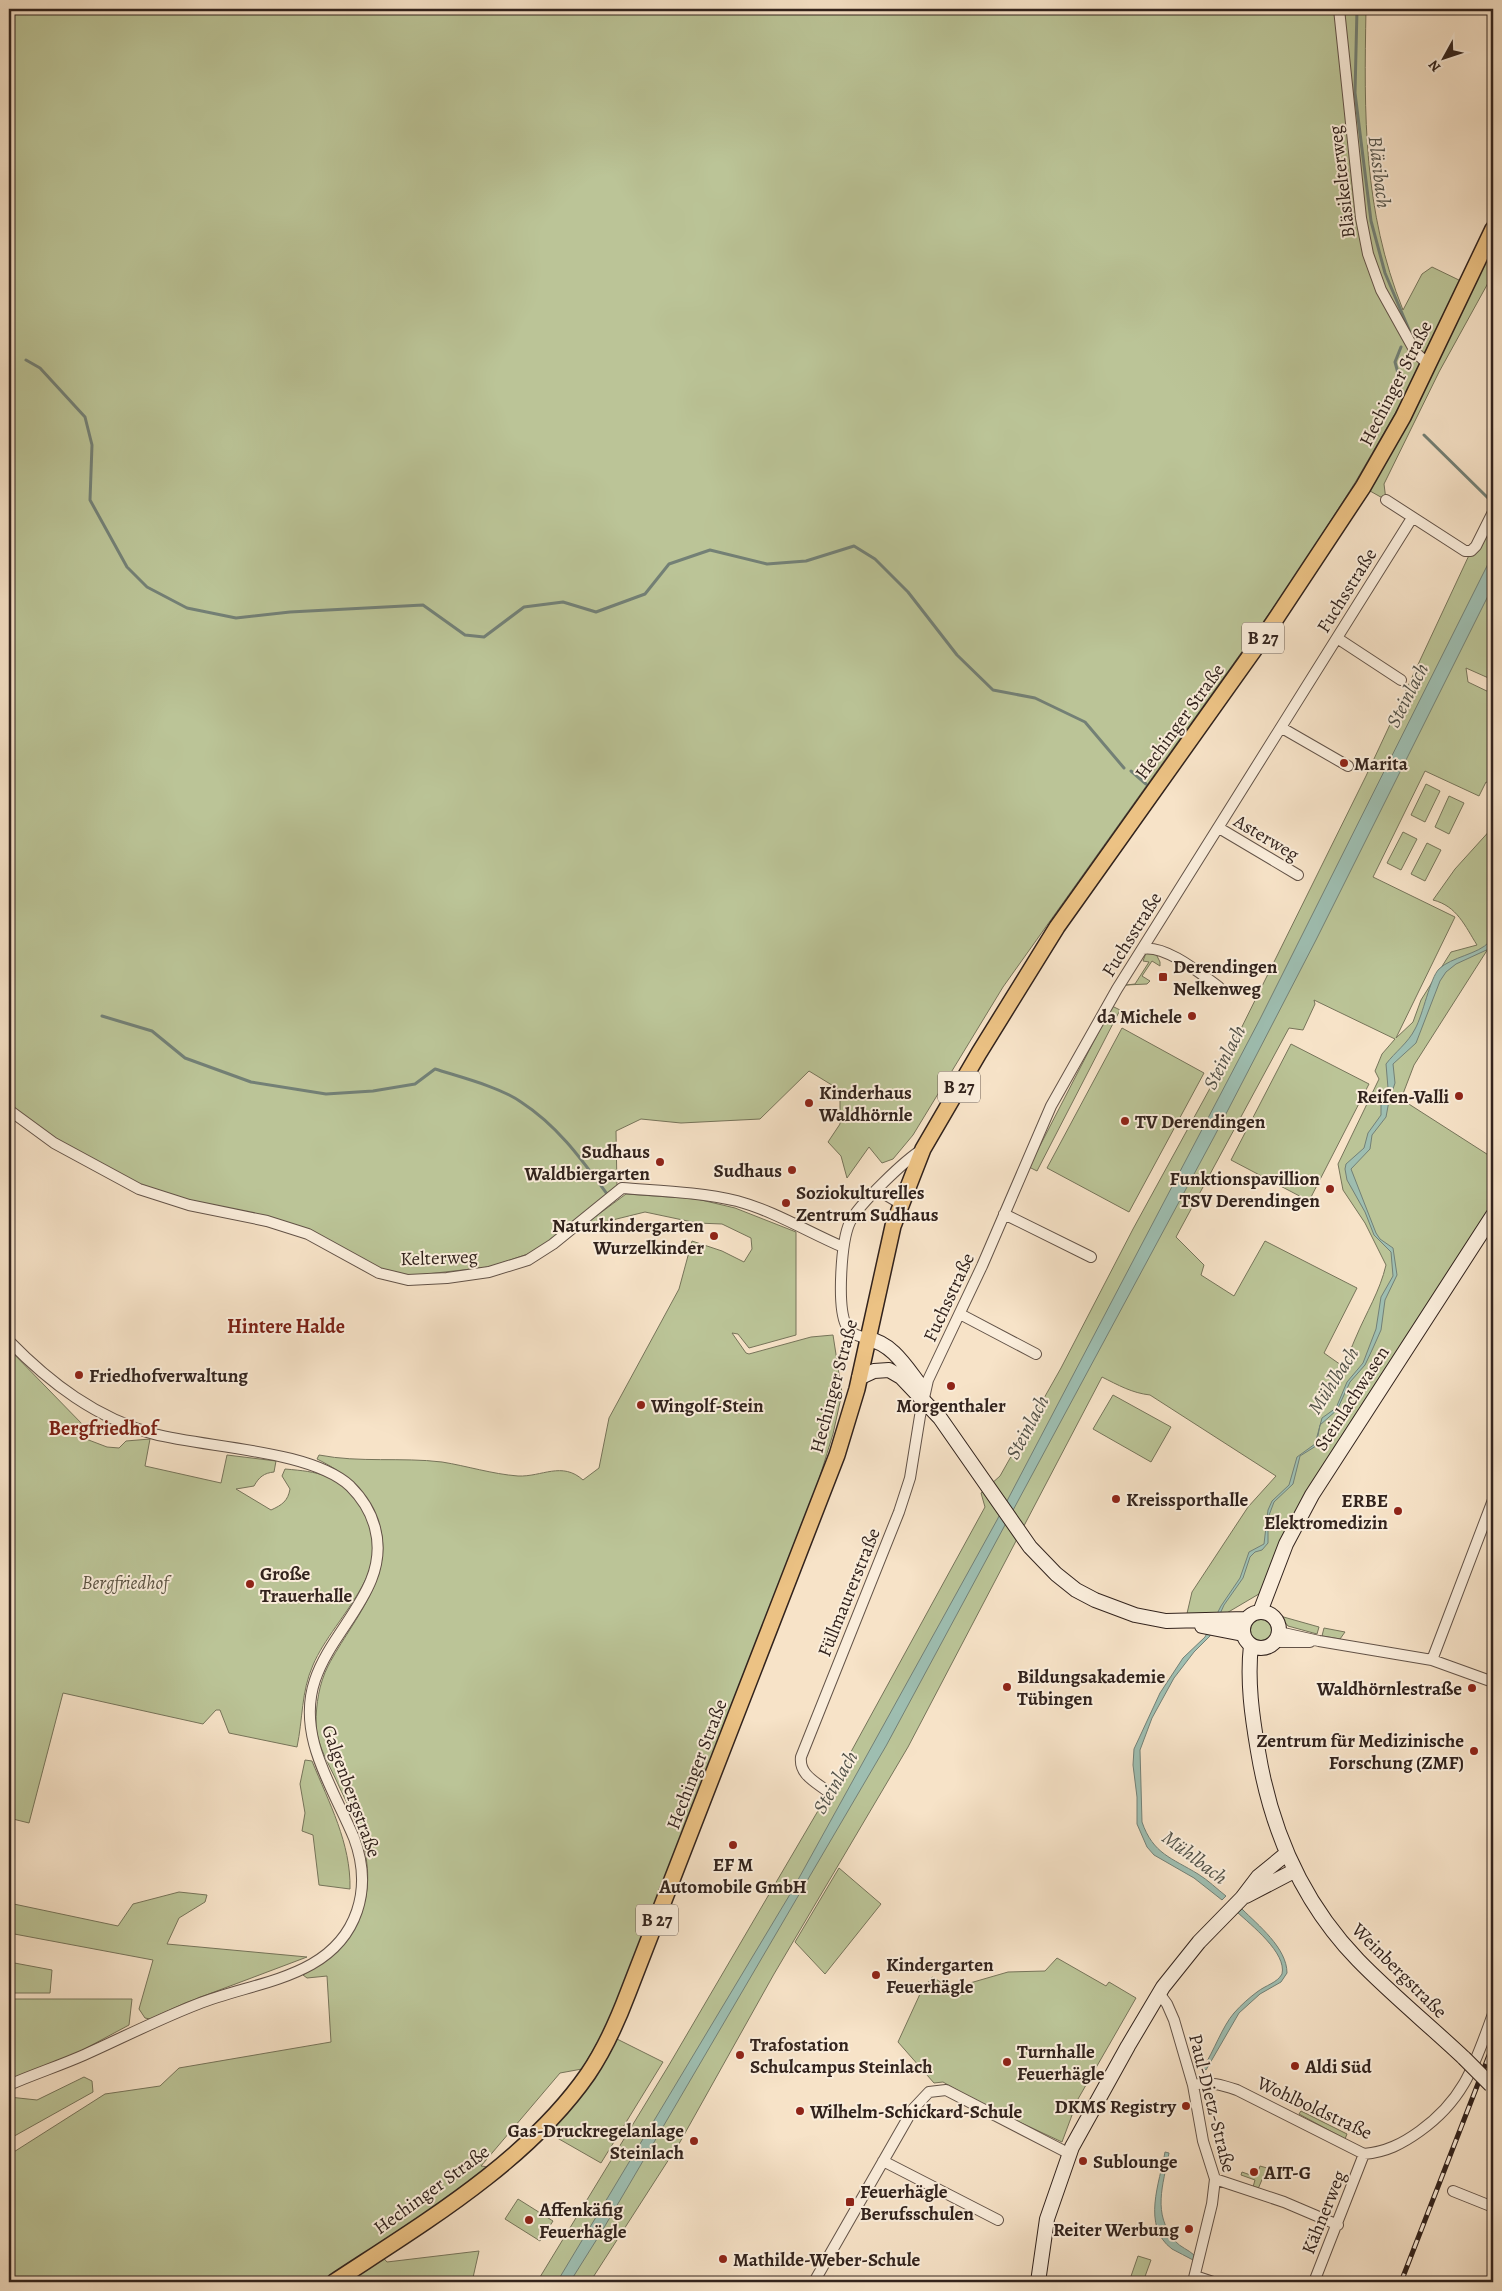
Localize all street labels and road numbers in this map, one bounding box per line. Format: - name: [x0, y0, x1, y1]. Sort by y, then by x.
- street label: Bläsikelterweg: [1322, 124, 1362, 240]
- street label: Hechinger Straße: [1353, 316, 1439, 451]
- street label: Fuchsstraße: [1311, 543, 1383, 638]
- road number: B 27: [1242, 622, 1284, 654]
- street label: Hechinger Straße: [1129, 658, 1231, 785]
- street label: Asterweg: [1228, 808, 1304, 868]
- street label: Fuchsstraße: [1096, 887, 1168, 982]
- road number: B 27: [938, 1072, 980, 1102]
- street label: Kelterweg: [400, 1244, 479, 1272]
- street label: Fuchsstraße: [917, 1249, 981, 1346]
- street label: Hechinger Straße: [804, 1316, 864, 1456]
- street label: Steinlachwasen: [1308, 1341, 1396, 1456]
- street label: Füllmaurerstraße: [811, 1524, 887, 1661]
- street label: Hechinger Straße: [660, 1696, 734, 1833]
- street label: Galgenbergstraße: [315, 1722, 387, 1861]
- road number: B 27: [636, 1904, 678, 1936]
- street label: Weinbergstraße: [1345, 1917, 1453, 2024]
- street label: Paul-Dietz-Straße: [1182, 2031, 1242, 2175]
- street label: Wohlboldstraße: [1252, 2069, 1376, 2146]
- street label: Hechinger Straße: [368, 2139, 495, 2241]
- street label: Kähnerweg: [1295, 2166, 1353, 2258]

